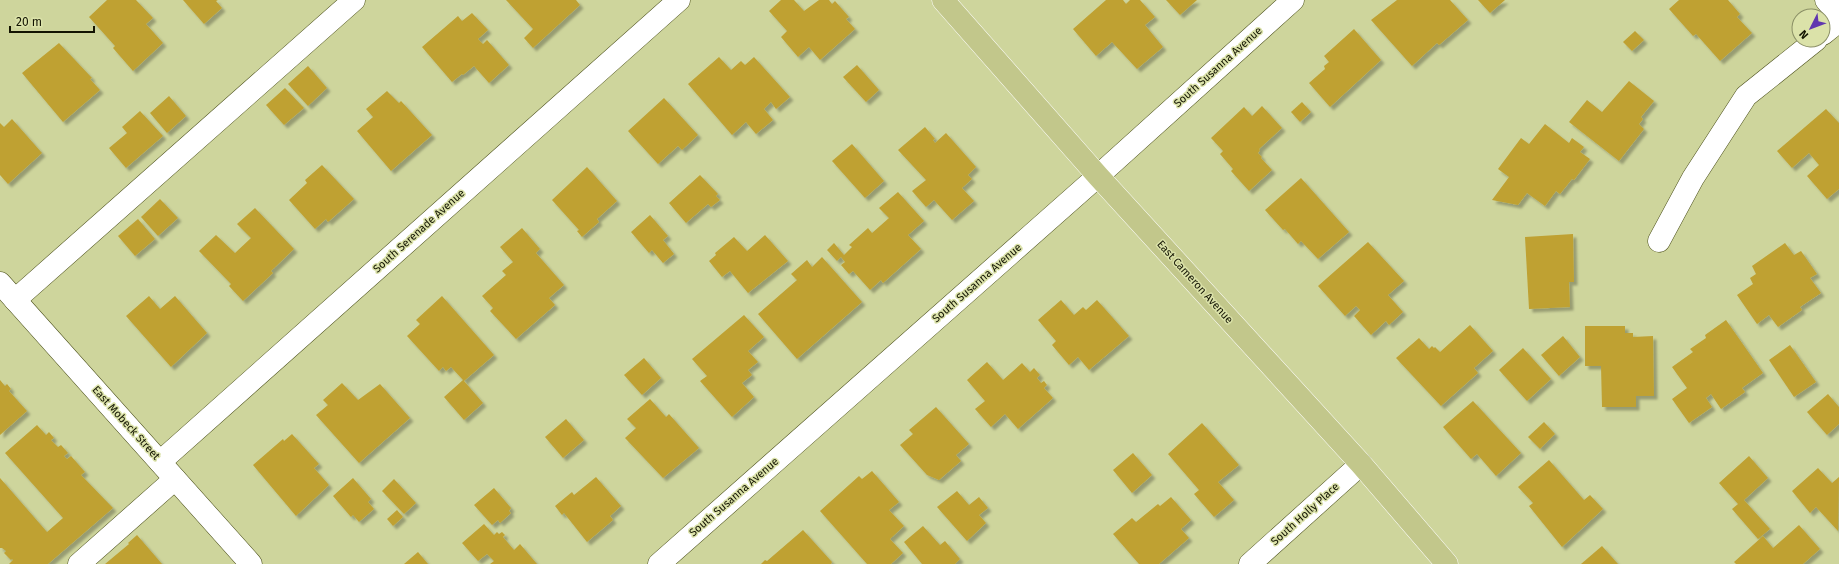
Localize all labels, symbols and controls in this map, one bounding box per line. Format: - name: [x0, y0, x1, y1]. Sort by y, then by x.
- scale bar: [10, 8, 94, 34]
- north arrow: [1791, 8, 1831, 48]
- text: 20 m: [16, 15, 42, 29]
- street label: South Susanna Avenue: [1171, 24, 1265, 110]
- text: N: [1797, 27, 1811, 41]
- street label: South Serenade Avenue: [371, 187, 467, 275]
- street label: East Cameron Avenue: [1154, 238, 1236, 326]
- street label: South Susanna Avenue: [930, 241, 1024, 325]
- street label: East Mobeck Street: [89, 383, 163, 463]
- street label: South Susanna Avenue: [687, 455, 781, 539]
- street label: South Holly Place: [1268, 480, 1342, 548]

